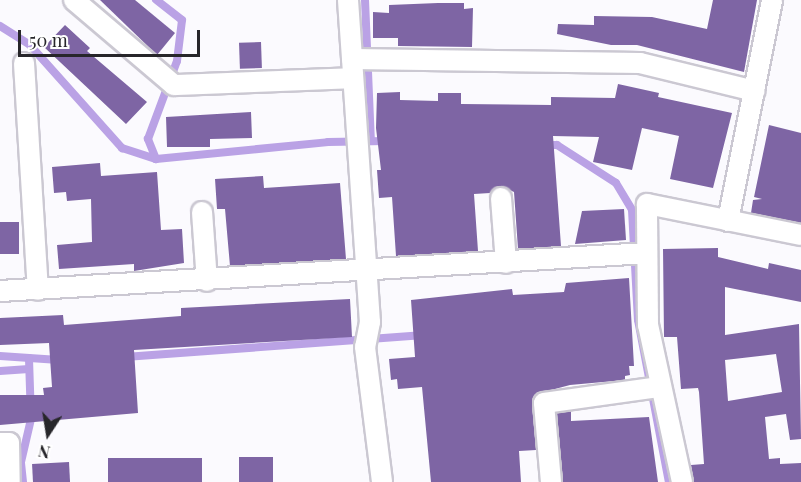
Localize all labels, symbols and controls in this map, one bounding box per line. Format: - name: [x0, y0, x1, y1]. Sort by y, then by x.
- scale bar: [21, 18, 202, 56]
- text: 50 m: [29, 28, 68, 52]
- north arrow: [18, 404, 78, 464]
- text: N: [36, 441, 52, 464]

